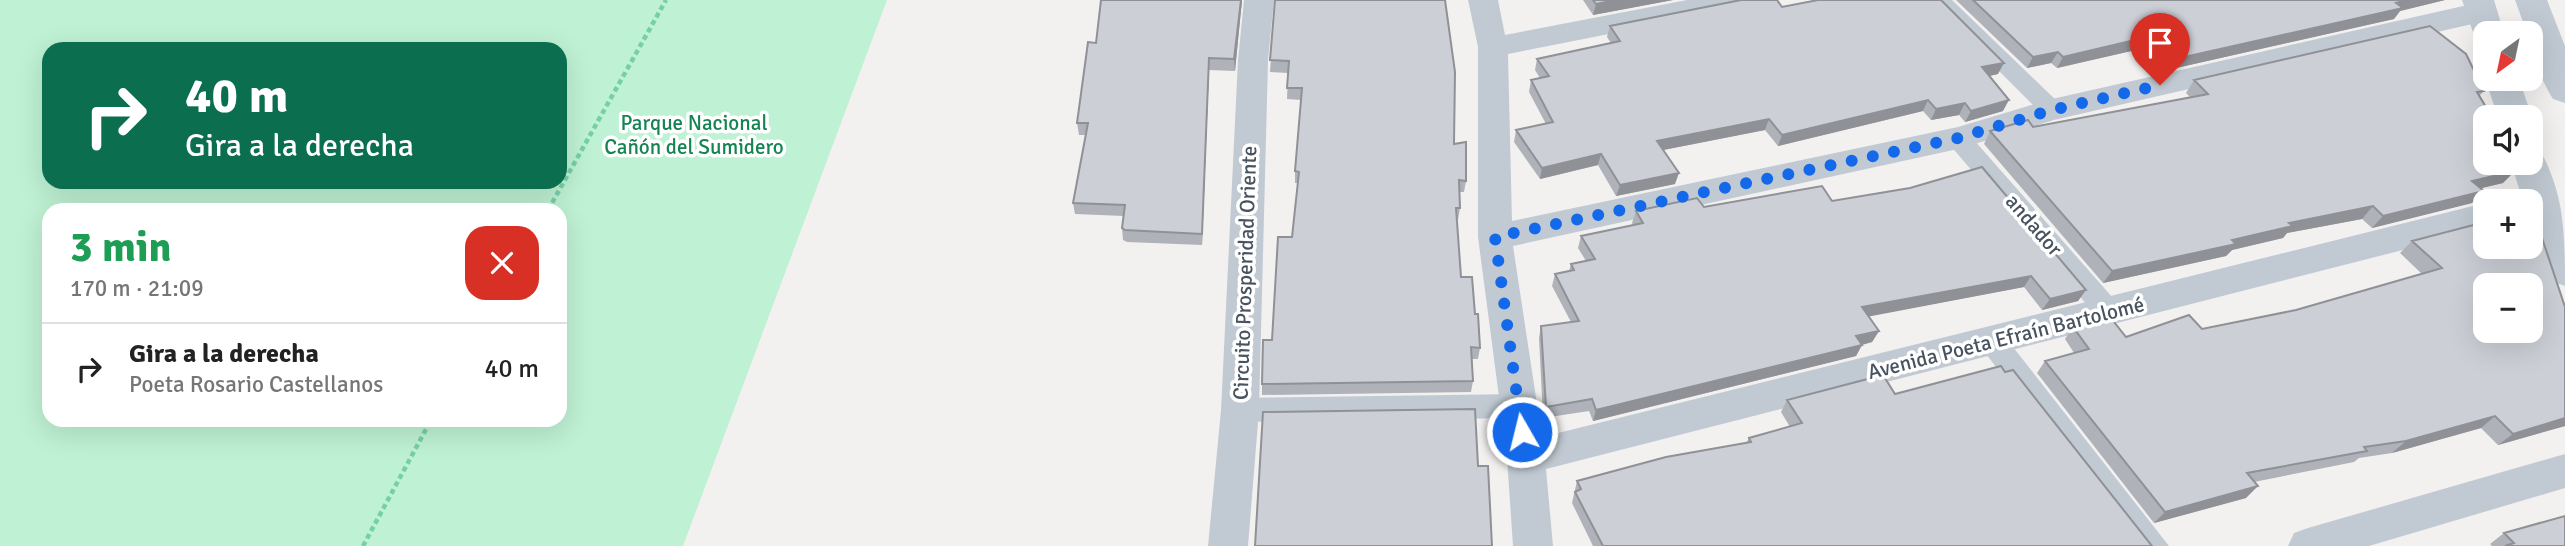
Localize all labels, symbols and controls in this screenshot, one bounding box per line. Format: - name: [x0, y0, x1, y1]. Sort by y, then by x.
- pin: [2130, 13, 2190, 85]
- north arrow: [2473, 21, 2543, 91]
- map controls: [2473, 21, 2543, 343]
- icon: arrive: [2141, 24, 2179, 62]
- text: 40 m: [185, 66, 288, 126]
- icon: right: [70, 70, 161, 161]
- button: sound: [2473, 105, 2543, 175]
- park label: Parque Nacional Cañón del Sumidero: [604, 110, 784, 160]
- text: Gira a la derecha: [185, 126, 414, 165]
- street label: Circuito Prosperidad Oriente: [1228, 145, 1262, 401]
- street label: andador: [2000, 189, 2068, 261]
- button: +: [2473, 189, 2543, 259]
- text: 3 min: [70, 222, 171, 273]
- button: close: [465, 226, 539, 300]
- button: −: [2473, 273, 2543, 343]
- text: 170 m · 21:09: [70, 274, 204, 303]
- street label: Avenida Poeta Efraín Bartolomé: [1865, 291, 2147, 385]
- text: Gira a la derecha: [129, 338, 319, 370]
- icon: right: [70, 350, 108, 388]
- text: 40 m: [484, 353, 539, 385]
- text: Poeta Rosario Castellanos: [129, 370, 383, 399]
- position arrow: [1485, 395, 1559, 469]

